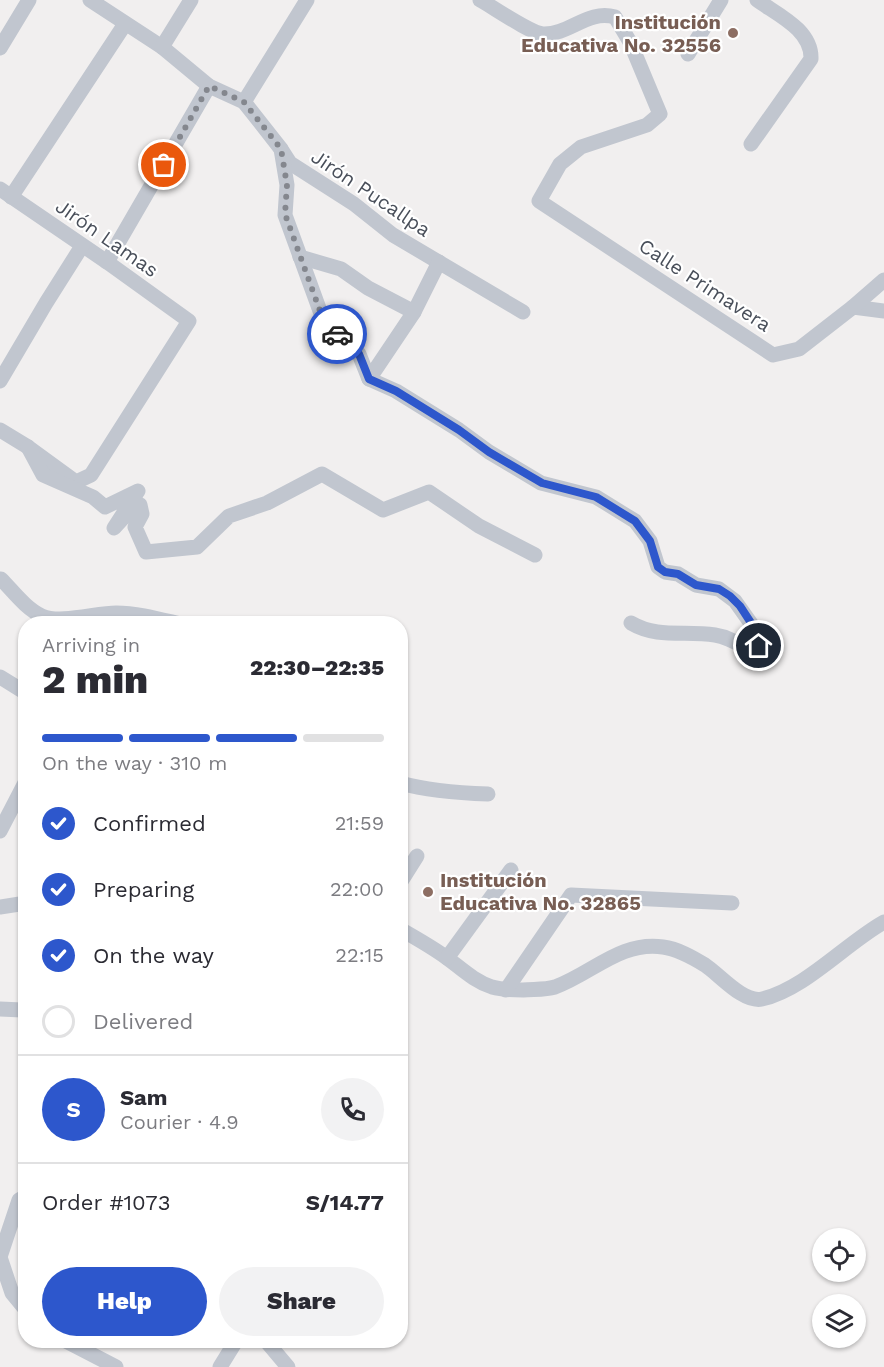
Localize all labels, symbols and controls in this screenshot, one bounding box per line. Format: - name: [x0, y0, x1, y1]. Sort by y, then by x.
- place label: Institución Educativa No. 32556: [521, 10, 721, 57]
- marker: Institución Educativa No. 32556: [726, 26, 740, 40]
- pin: [138, 139, 189, 190]
- street label: Jirón Pucallpa: [307, 144, 435, 242]
- icon: bag: [147, 148, 180, 181]
- street label: Jirón Lamas: [51, 194, 163, 282]
- street label: Calle Primavera: [635, 233, 775, 337]
- courier: [307, 304, 367, 364]
- icon: car: [321, 318, 354, 351]
- pin: [733, 620, 784, 671]
- icon: home: [742, 629, 775, 662]
- text: Arriving in: [42, 633, 140, 657]
- text: 22:30–22:35: [250, 655, 384, 680]
- text: 2 min: [42, 657, 148, 702]
- text: On the way · 310 m: [42, 751, 227, 775]
- icon: check: [42, 807, 75, 840]
- text: Confirmed: [93, 811, 206, 836]
- text: 21:59: [335, 811, 384, 835]
- place label: Institución Educativa No. 32865: [440, 868, 641, 915]
- icon: check: [42, 873, 75, 906]
- text: Preparing: [93, 877, 194, 902]
- text: 22:00: [330, 877, 384, 901]
- marker: Institución Educativa No. 32865: [421, 885, 435, 899]
- icon: check: [42, 939, 75, 972]
- text: On the way: [93, 943, 214, 968]
- text: 22:15: [335, 943, 384, 967]
- text: Delivered: [93, 1009, 193, 1034]
- button: phone: [321, 1078, 384, 1141]
- text: Sam: [120, 1085, 168, 1110]
- text: S: [66, 1097, 81, 1122]
- text: Courier · 4.9: [120, 1110, 239, 1134]
- text: Order #1073: [42, 1190, 170, 1215]
- text: S/14.77: [306, 1190, 384, 1215]
- map controls: [812, 1228, 866, 1348]
- button: locate: [812, 1228, 866, 1282]
- button: Help: [42, 1267, 207, 1336]
- button: Share: [219, 1267, 384, 1336]
- button: layers: [812, 1294, 866, 1348]

